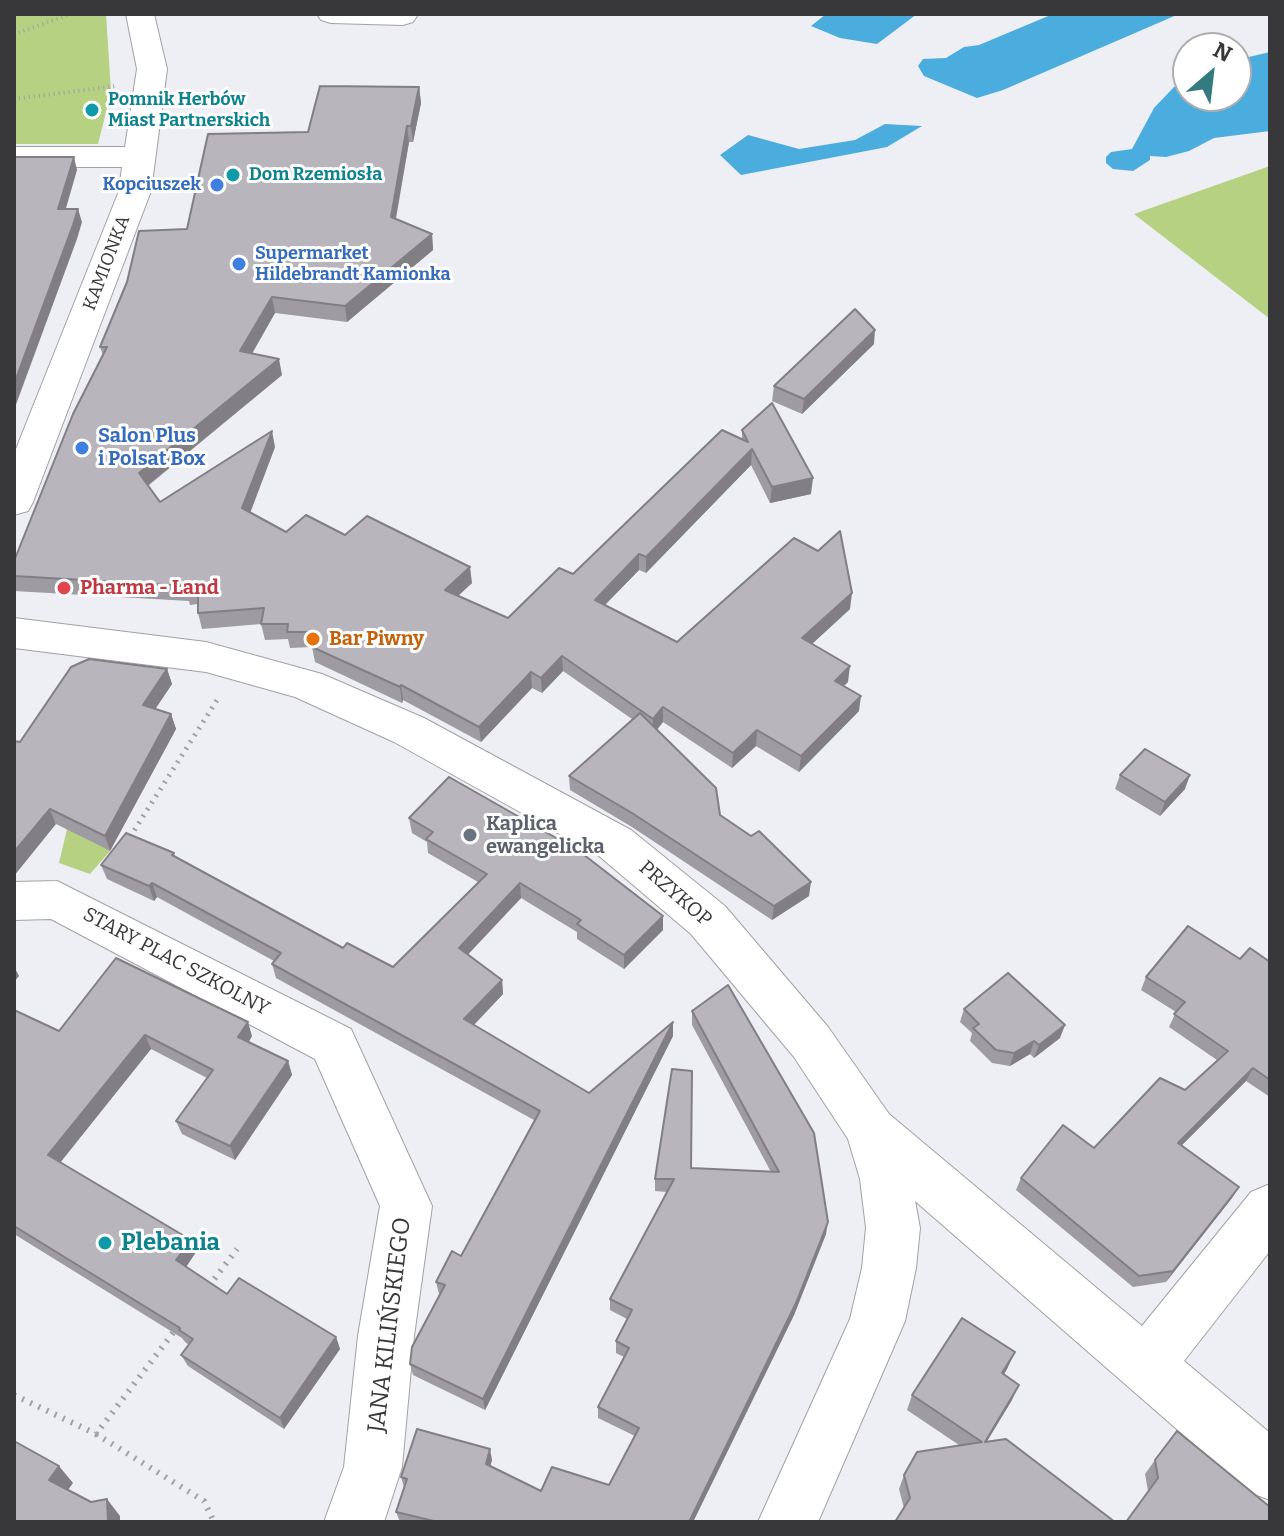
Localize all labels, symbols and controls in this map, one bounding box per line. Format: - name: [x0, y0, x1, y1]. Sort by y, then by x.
- north arrow: [1172, 32, 1252, 112]
- text: N: [1209, 36, 1236, 68]
- place label: Pomnik Herbów Miast Partnerskich: [108, 89, 270, 132]
- marker: Pomnik Herbów Miast Partnerskich: [83, 101, 101, 119]
- place label: Dom Rzemiosła: [249, 164, 382, 186]
- marker: Dom Rzemiosła: [224, 166, 242, 184]
- place label: Kopciuszek: [103, 174, 201, 196]
- marker: Kopciuszek: [208, 176, 226, 194]
- street label: KAMIONKA: [79, 212, 135, 314]
- place label: Supermarket Hildebrandt Kamionka: [255, 243, 451, 286]
- marker: Supermarket Hildebrandt Kamionka: [230, 255, 248, 273]
- place label: Salon Plus i Polsat Box: [98, 424, 205, 471]
- marker: Salon Plus i Polsat Box: [73, 439, 91, 457]
- place label: Pharma - Land: [80, 576, 219, 600]
- marker: Pharma - Land: [55, 579, 73, 597]
- place label: Bar Piwny: [329, 627, 424, 651]
- marker: Bar Piwny: [304, 630, 322, 648]
- place label: Kaplica ewangelicka: [486, 812, 605, 859]
- marker: Kaplica ewangelicka: [461, 826, 479, 844]
- street label: PRZYKOP: [634, 856, 716, 932]
- street label: STARY PLAC SZKOLNY: [79, 903, 273, 1021]
- street label: JANA KILIŃSKIEGO: [363, 1216, 417, 1434]
- place label: Plebania: [121, 1229, 220, 1257]
- marker: Plebania: [96, 1234, 114, 1252]

